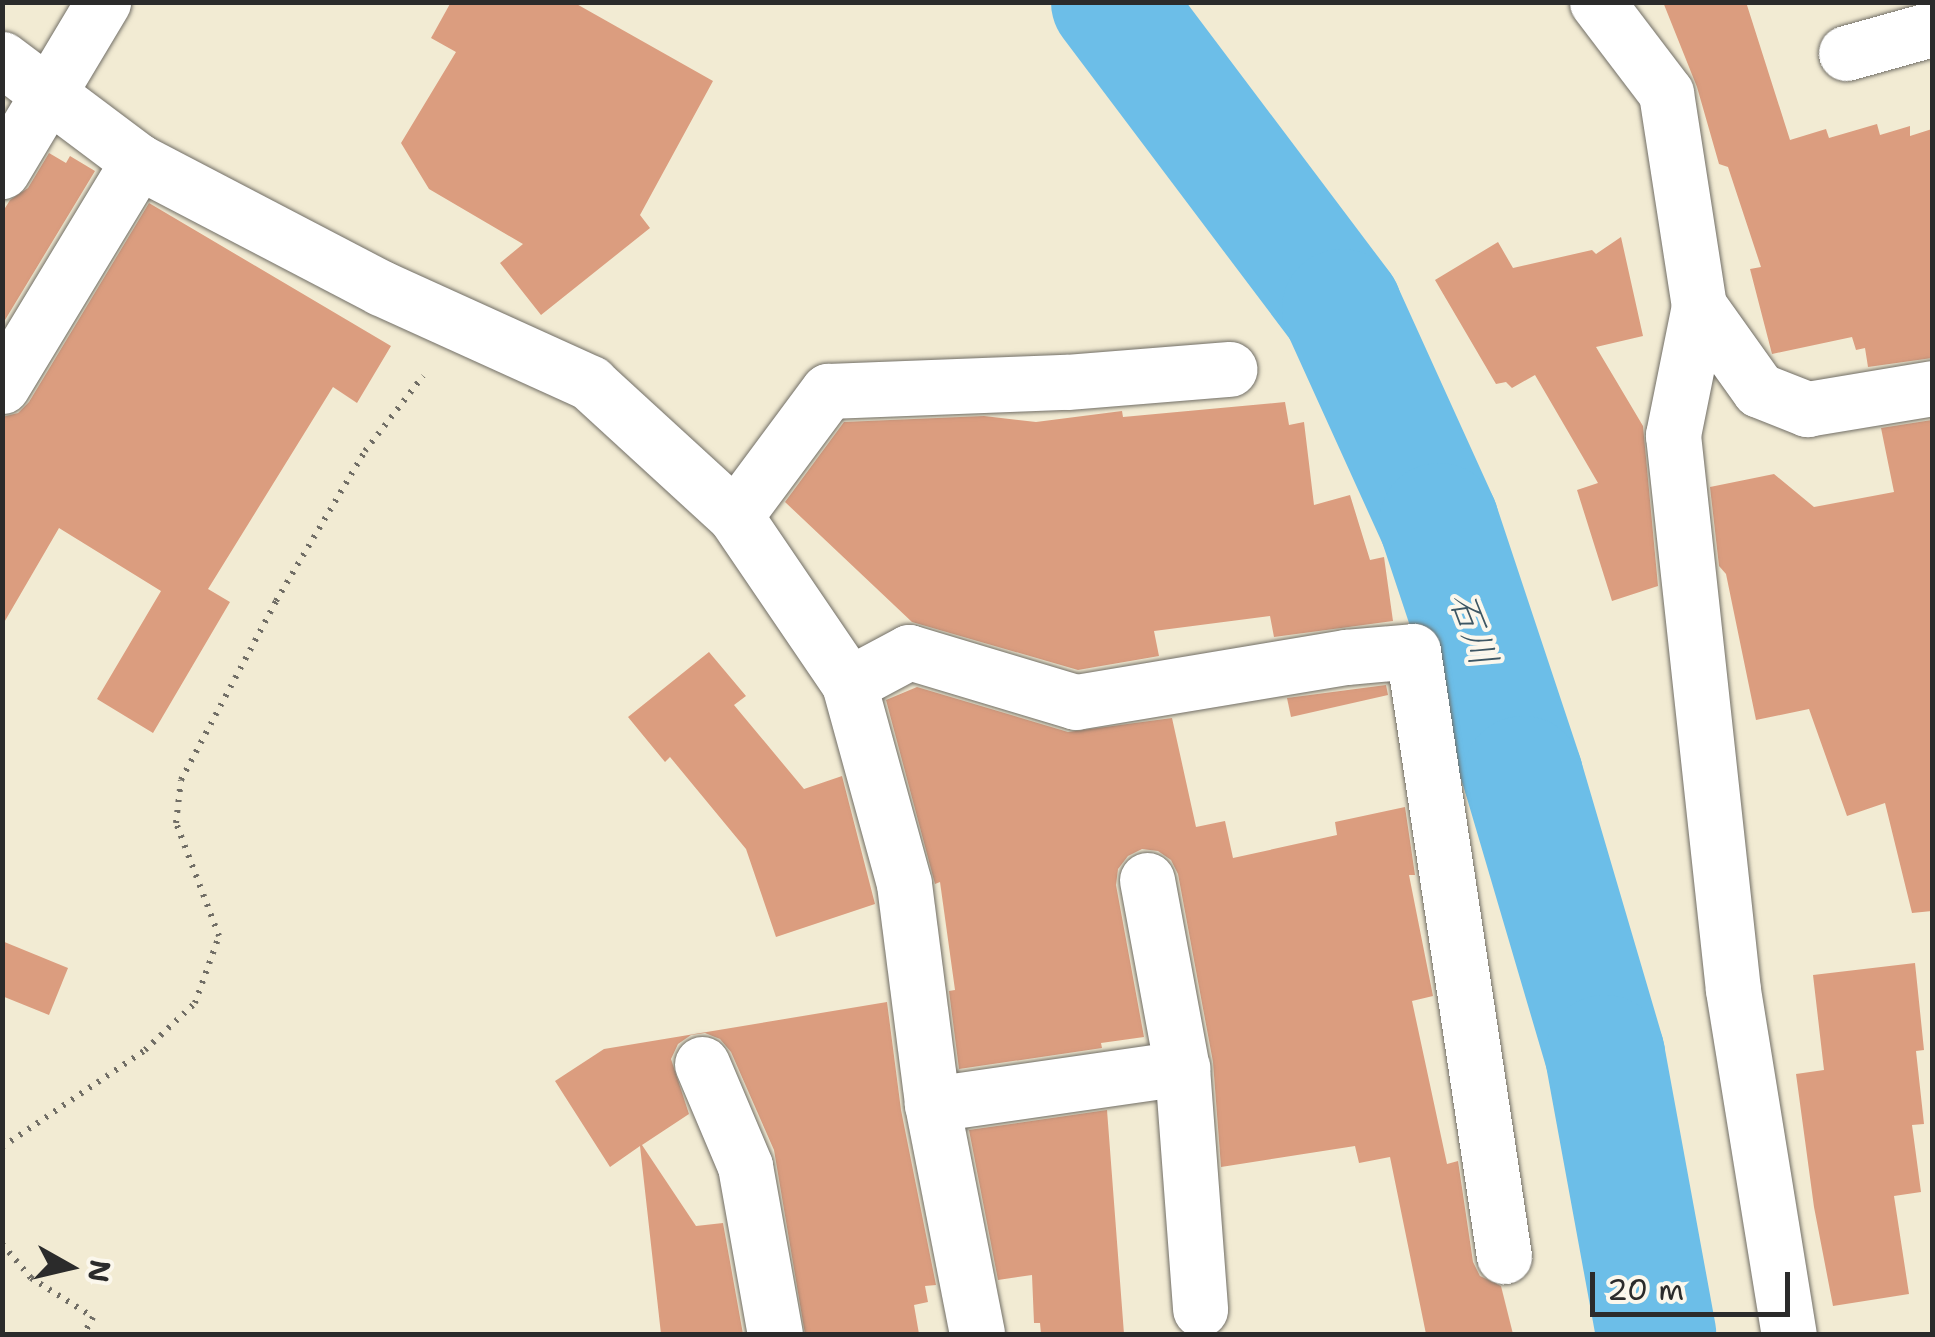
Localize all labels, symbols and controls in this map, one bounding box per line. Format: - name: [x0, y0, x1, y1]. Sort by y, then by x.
- water label: 石川: [1440, 586, 1508, 672]
- north arrow: [20, 1217, 120, 1317]
- scale bar: [1595, 1252, 1795, 1314]
- text: N: [79, 1258, 120, 1285]
- text: 20 m: [1607, 1269, 1684, 1310]

